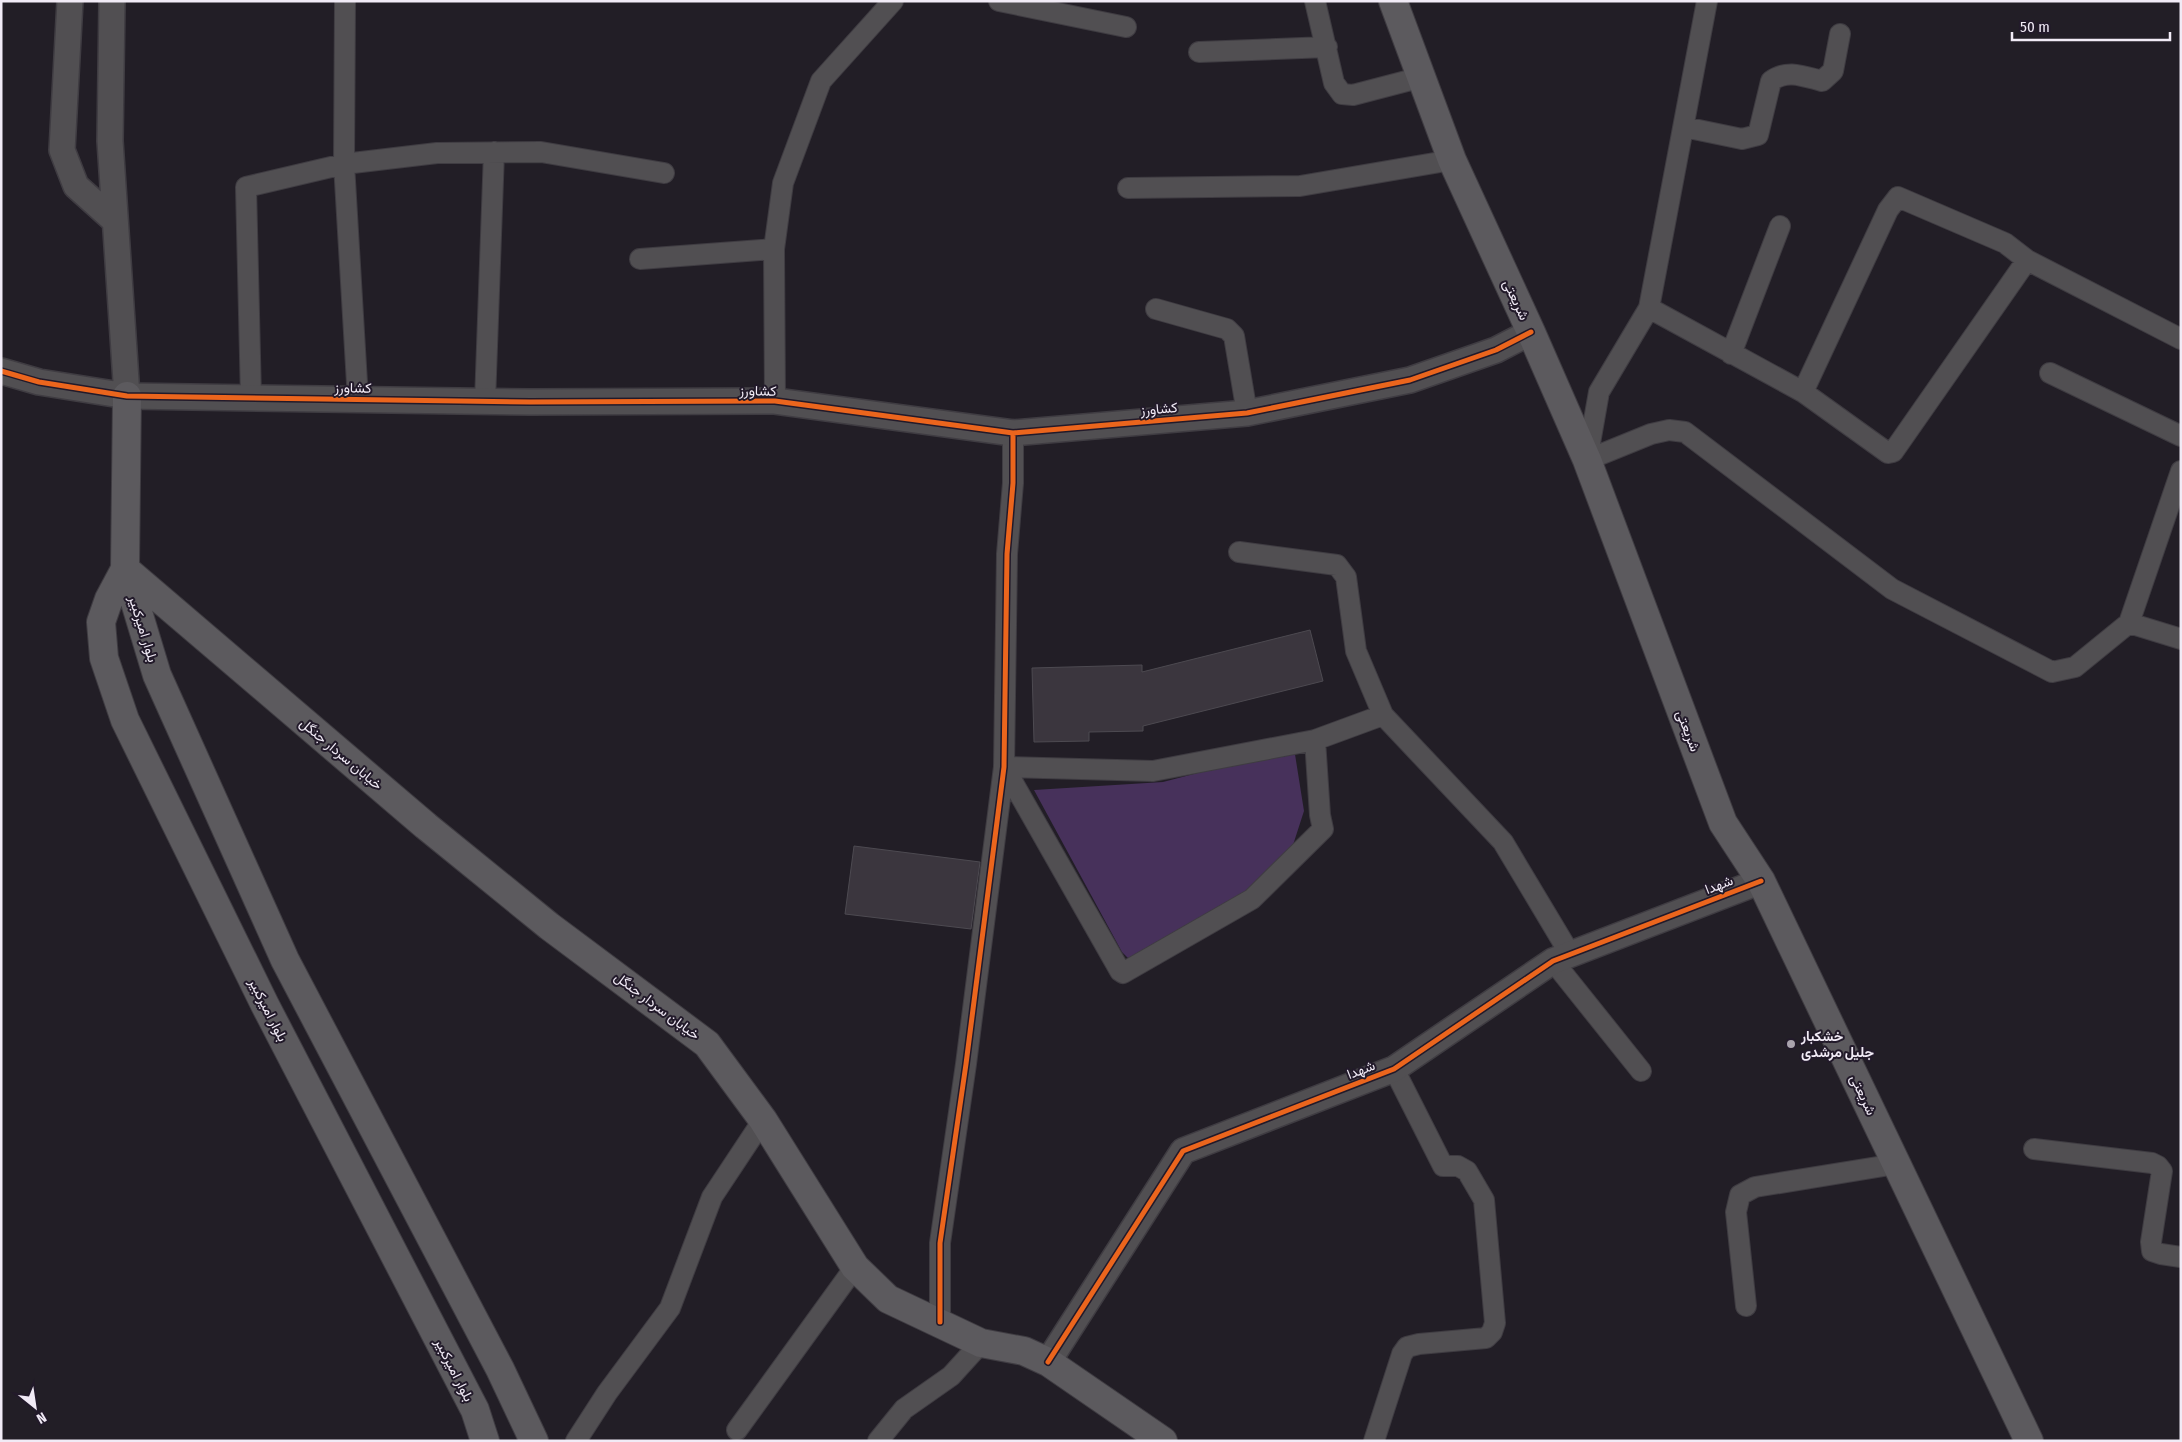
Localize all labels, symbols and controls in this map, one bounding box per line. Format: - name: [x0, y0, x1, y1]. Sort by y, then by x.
- scale bar: [2012, 10, 2170, 42]
- text: 50 m: [2020, 18, 2050, 36]
- street label: شریعتی: [1499, 277, 1533, 323]
- street label: کشاورز: [333, 379, 372, 397]
- street label: کشاورز: [738, 382, 777, 400]
- street label: کشاورز: [1139, 399, 1178, 419]
- street label: بلوار امیرکبیر: [125, 593, 161, 664]
- street label: شریعتی: [1672, 708, 1704, 754]
- street label: خیابان سردار جنگل: [296, 714, 386, 794]
- street label: شهدا: [1703, 872, 1735, 898]
- street label: خیابان سردار جنگل: [611, 968, 703, 1044]
- street label: بلوار امیرکبیر: [244, 975, 291, 1044]
- place label: خشکبار جلیل مرشدی: [1800, 1028, 1874, 1061]
- marker: خشکبار جلیل مرشدی: [1785, 1038, 1797, 1050]
- street label: شهدا: [1345, 1057, 1377, 1083]
- street label: شریعتی: [1846, 1072, 1880, 1118]
- street label: بلوار امیرکبیر: [430, 1335, 477, 1404]
- north arrow: [10, 1382, 60, 1432]
- text: N: [33, 1408, 49, 1427]

